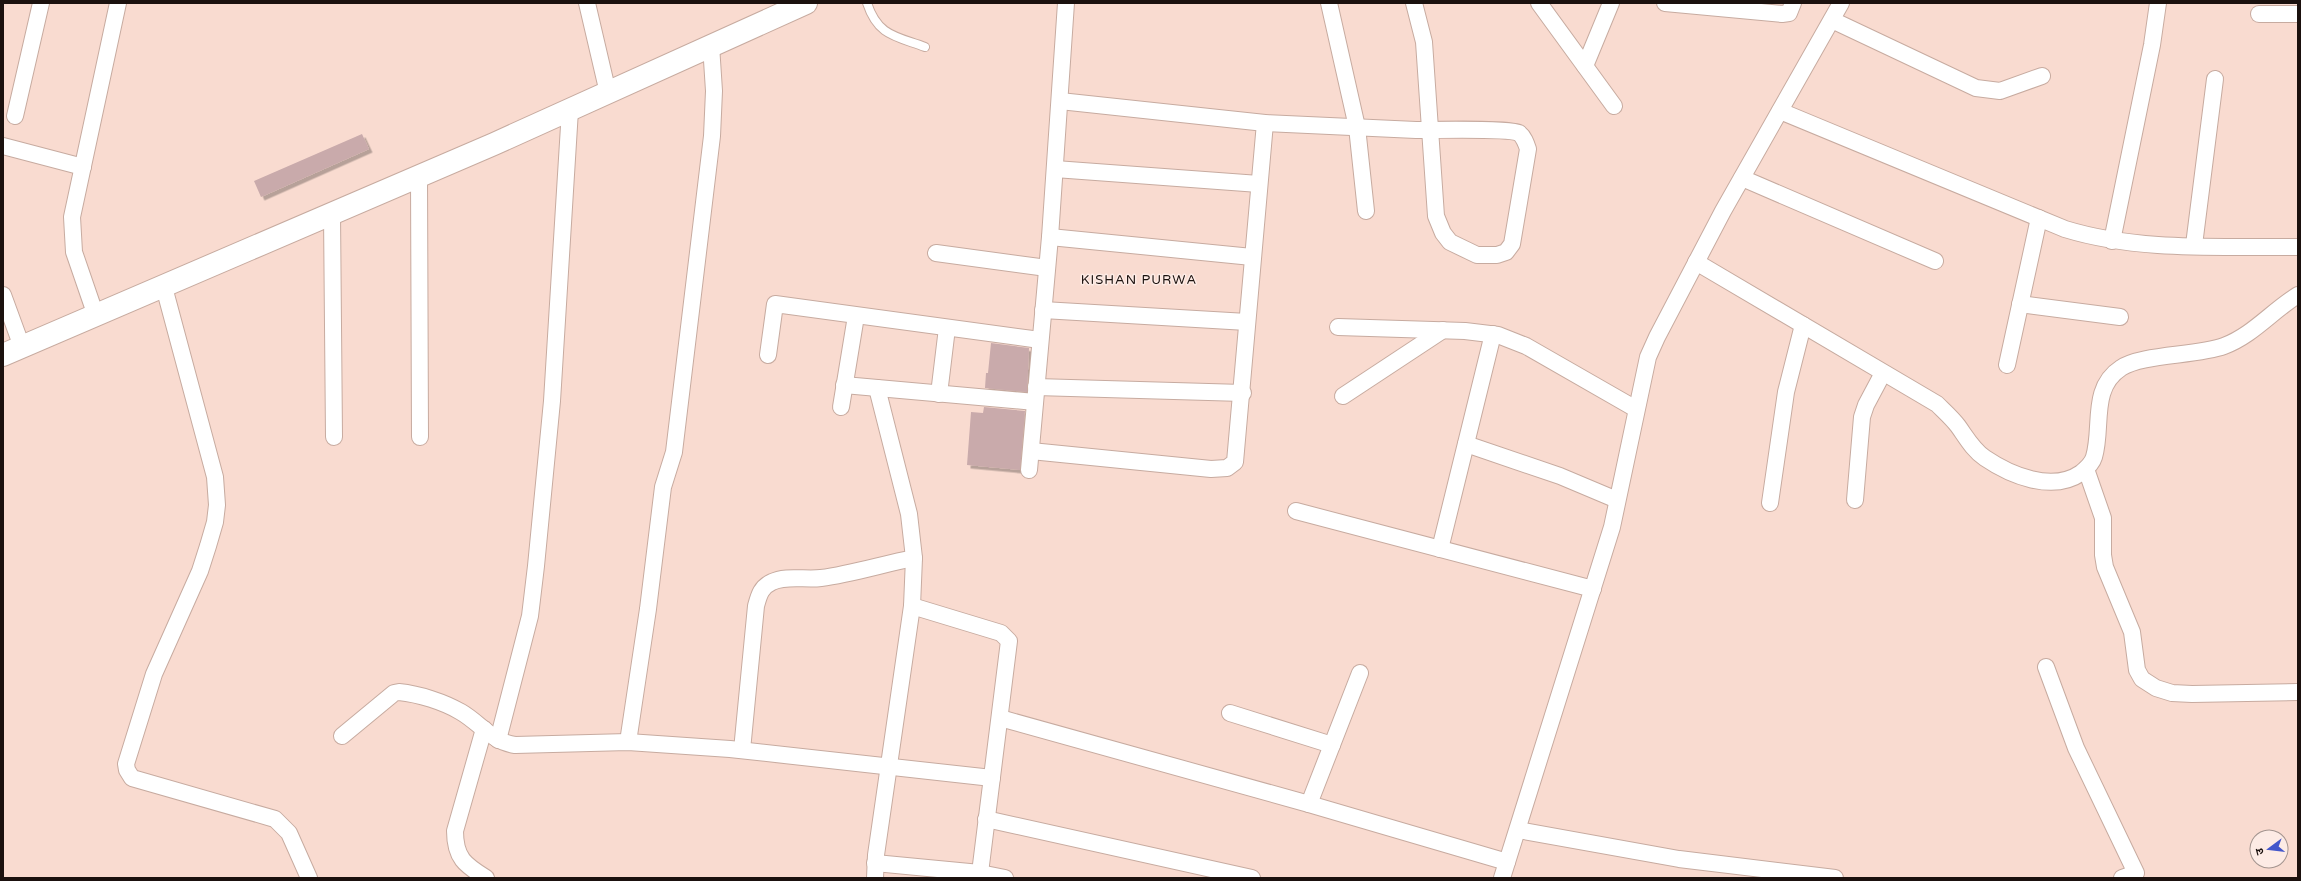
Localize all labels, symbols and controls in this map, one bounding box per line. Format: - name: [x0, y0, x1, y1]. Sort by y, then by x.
- district label: KISHAN PURWA: [1081, 272, 1197, 288]
- north arrow: [2249, 829, 2289, 869]
- text: उ: [2253, 846, 2267, 856]

